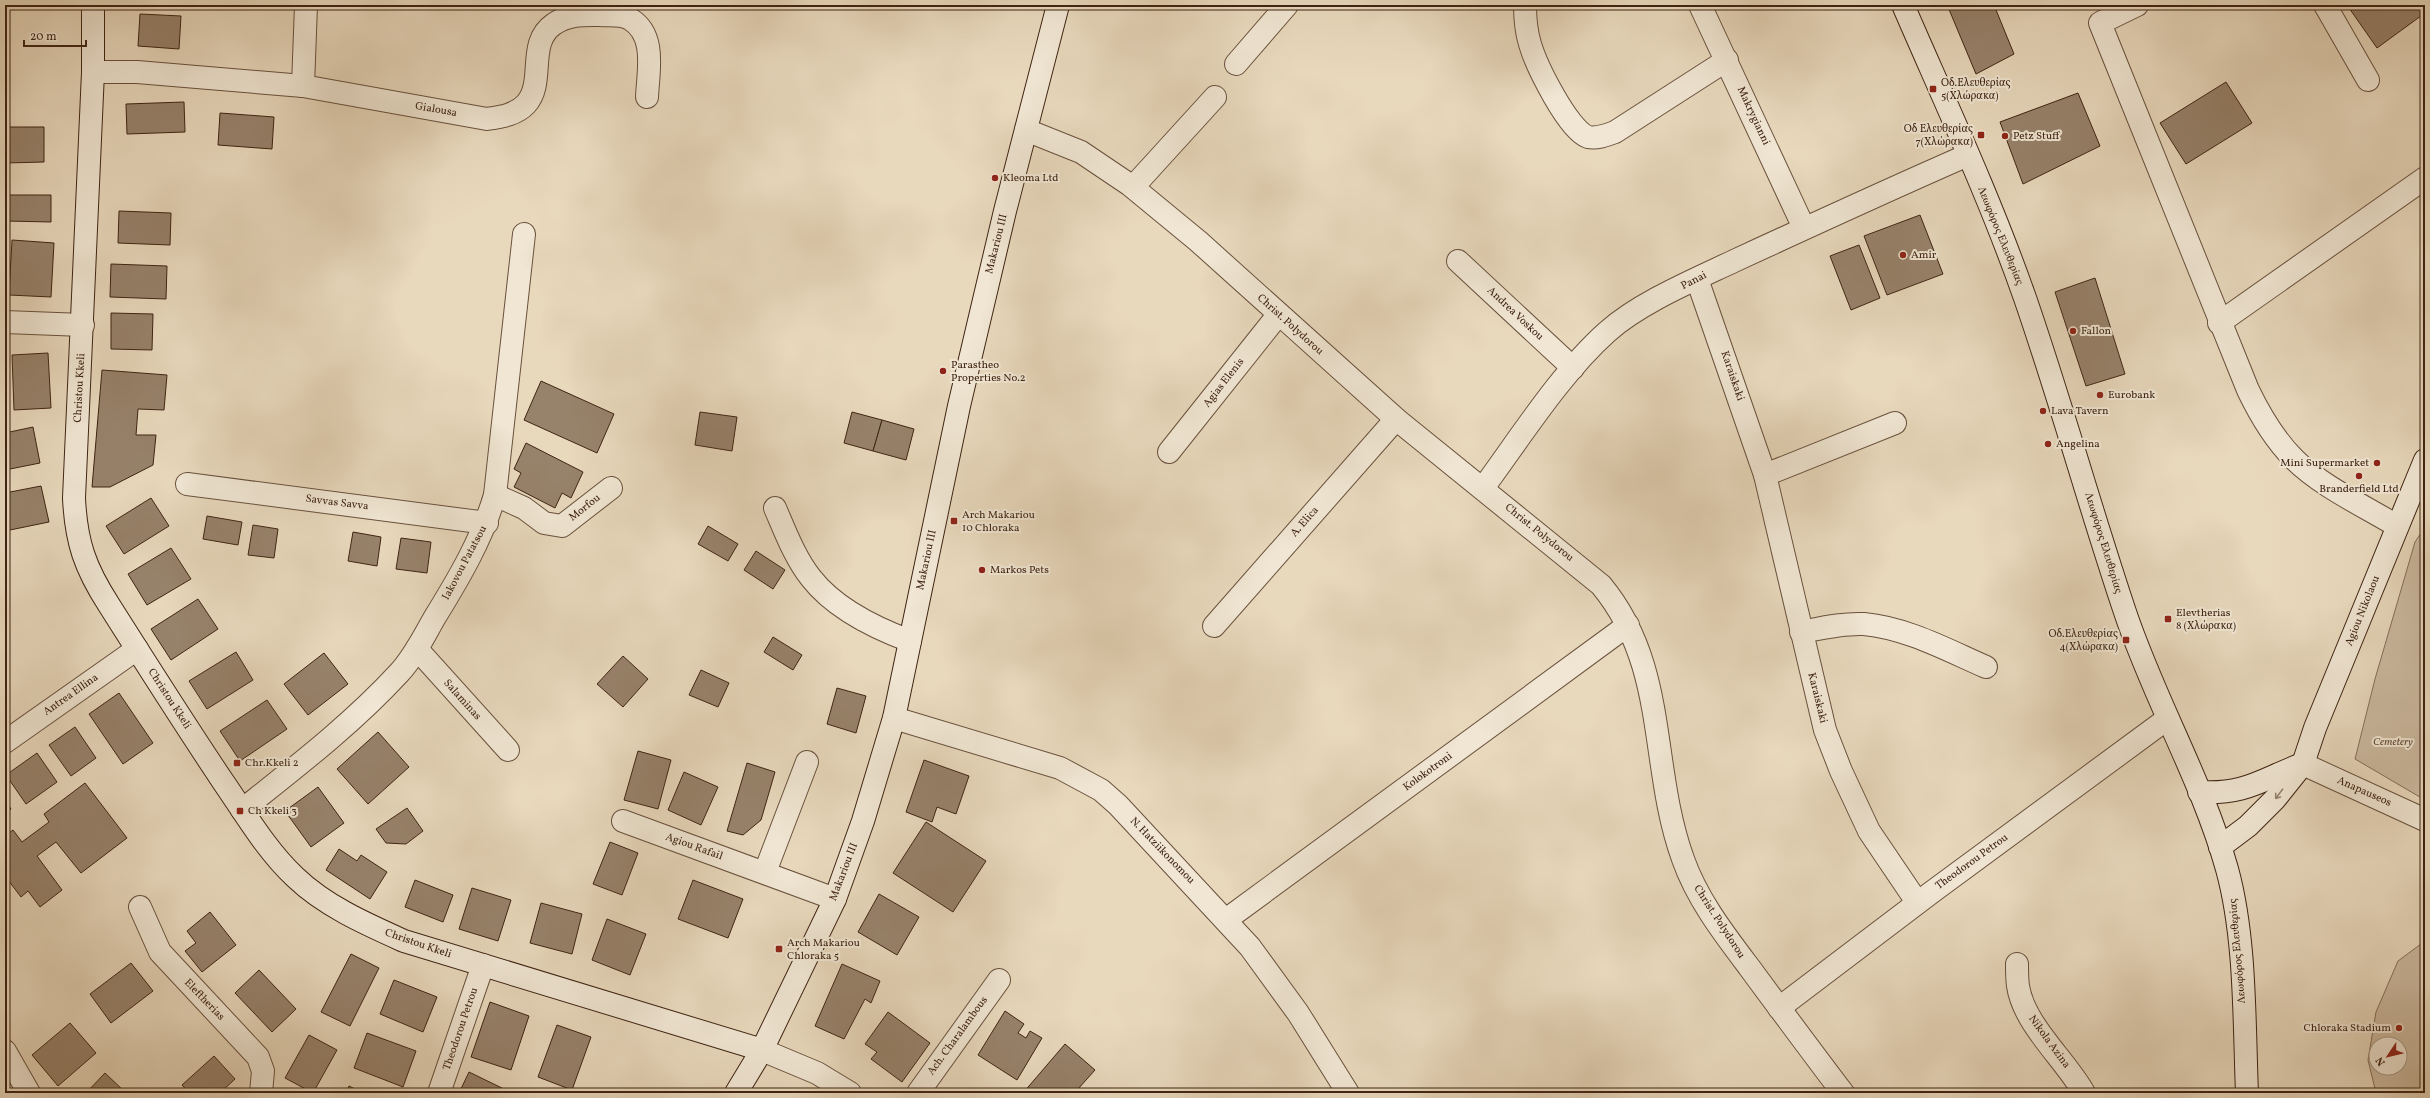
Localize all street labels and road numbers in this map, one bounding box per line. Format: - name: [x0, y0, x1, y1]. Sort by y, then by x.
- street label: Makrygianni: [1733, 84, 1773, 148]
- street label: Gialousa: [414, 99, 459, 121]
- street label: Λεωφόρος Ελευθερίας: [1973, 184, 2027, 288]
- street label: Makariou III: [982, 212, 1012, 275]
- street label: Panai: [1678, 268, 1710, 294]
- street label: Andrea Voskou: [1483, 284, 1547, 344]
- street label: Christ. Polydorou: [1253, 291, 1327, 359]
- street label: Karaiskaki: [1716, 349, 1748, 403]
- street label: Christou Kkeli: [71, 353, 89, 423]
- street label: Agias Elenis: [1200, 355, 1248, 411]
- street label: Morfou: [566, 491, 604, 525]
- street label: Λεωφόρος Ελευθερίας: [2080, 491, 2126, 596]
- street label: Savvas Savva: [305, 492, 370, 514]
- street label: Christ. Polydorou: [1501, 500, 1577, 566]
- street label: A. Elica: [1287, 503, 1323, 541]
- street label: Iakovou Patatsou: [439, 523, 491, 603]
- street label: Makariou III: [913, 528, 941, 591]
- street label: Agiou Nikolaou: [2342, 574, 2384, 648]
- street label: Christou Kkeli: [144, 666, 194, 732]
- street label: Antrea Ellina: [40, 670, 102, 720]
- street label: Karaiskaki: [1803, 671, 1831, 725]
- street label: Salaminas: [440, 676, 485, 724]
- street label: Kolokotroni: [1400, 749, 1456, 795]
- street label: Anapauseos: [2334, 773, 2394, 811]
- street label: N. Hatziikonomou: [1126, 814, 1198, 888]
- street label: Agiou Rafail: [663, 830, 725, 864]
- street label: Theodorou Petrou: [1933, 830, 2011, 894]
- street label: Makariou III: [826, 841, 862, 903]
- street label: Christ. Polydorou: [1690, 882, 1748, 962]
- street label: Λεωφόρος Ελευθερίας: [2226, 898, 2250, 1004]
- street label: Christou Kkeli: [383, 926, 453, 962]
- street label: Eleftherias: [180, 976, 228, 1024]
- street label: Theodorou Petrou: [440, 986, 482, 1072]
- street label: Ach. Charalambous: [924, 993, 992, 1078]
- street label: Nikola Azina: [2025, 1012, 2074, 1072]

